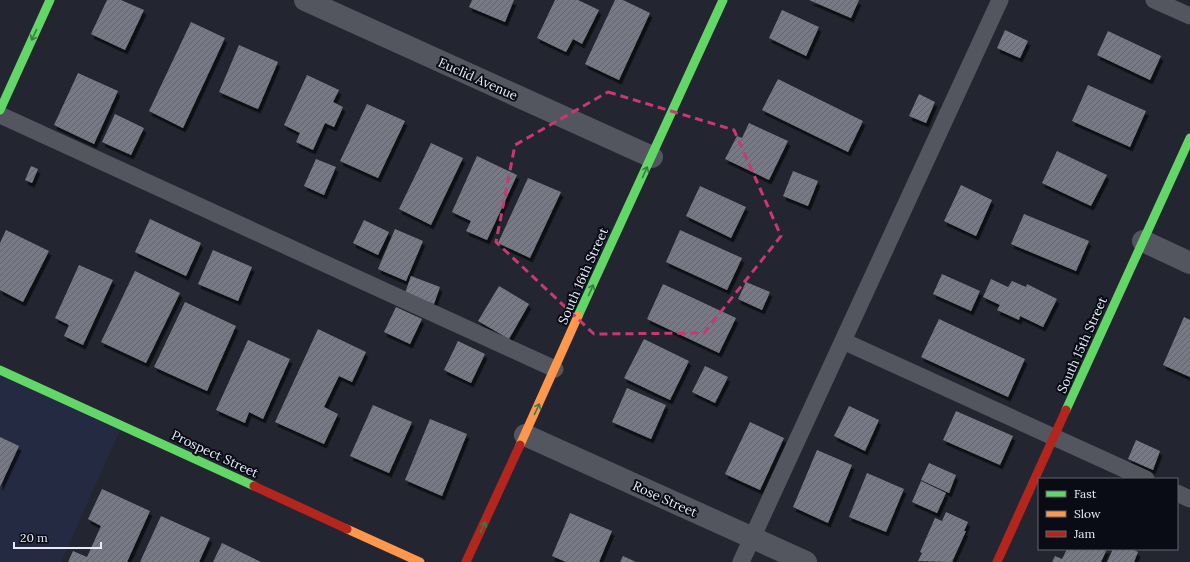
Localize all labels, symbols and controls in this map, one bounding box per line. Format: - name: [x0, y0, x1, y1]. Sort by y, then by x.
- one-way arrow: [30, 29, 37, 41]
- street label: Euclid Avenue: [436, 54, 520, 104]
- one-way arrow: [642, 166, 649, 178]
- street label: South 16th Street: [554, 225, 612, 327]
- one-way arrow: [588, 285, 595, 297]
- street label: South 15th Street: [1053, 294, 1111, 396]
- one-way arrow: [534, 403, 541, 415]
- street label: Prospect Street: [169, 426, 261, 482]
- street label: Rose Street: [630, 477, 700, 521]
- legend: [1038, 478, 1178, 550]
- text: Fast: [1074, 486, 1097, 501]
- text: Slow: [1074, 506, 1101, 521]
- one-way arrow: [480, 521, 487, 533]
- scale bar: [14, 524, 101, 550]
- text: Jam: [1073, 526, 1095, 541]
- text: 20 m: [20, 530, 48, 545]

